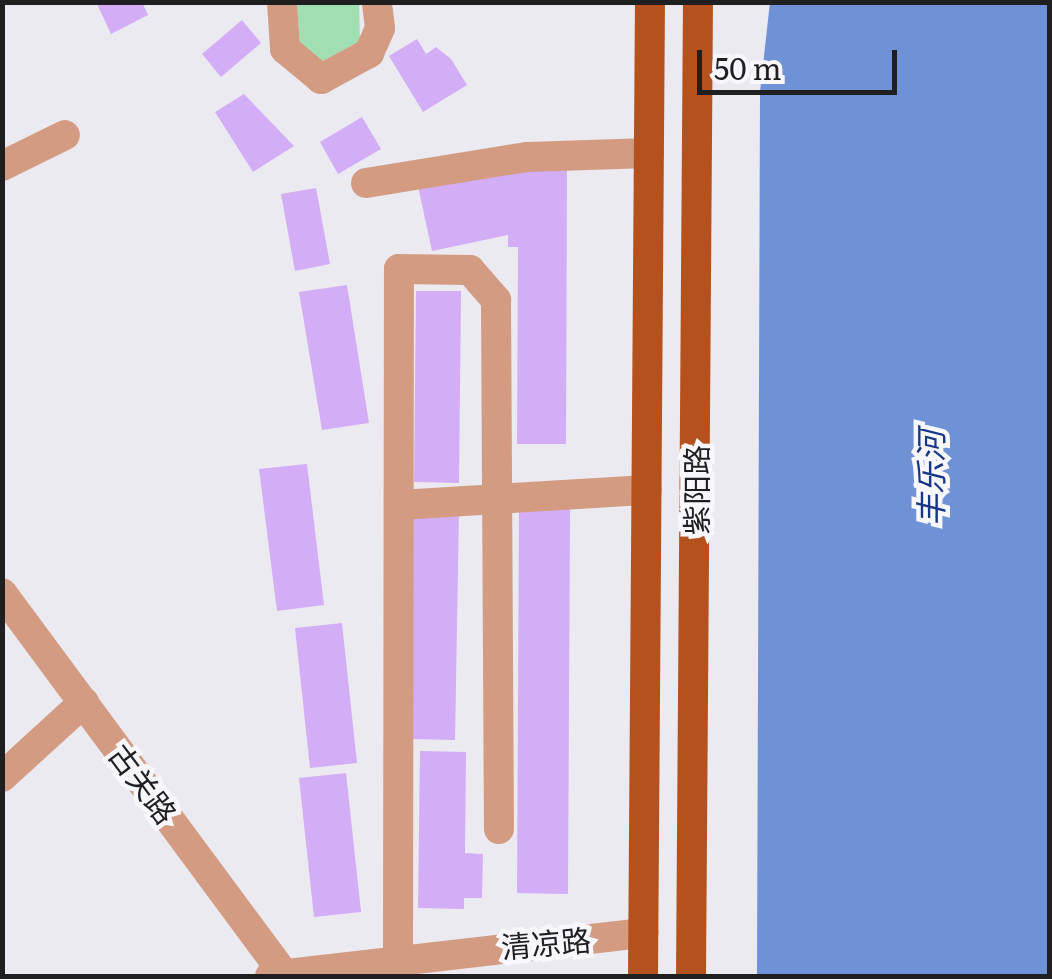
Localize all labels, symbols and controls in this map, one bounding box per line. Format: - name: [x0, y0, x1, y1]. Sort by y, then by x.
- scale bar: [702, 30, 902, 92]
- text: 50 m: [714, 45, 782, 89]
- water label: 丰乐河: [910, 430, 948, 526]
- street label: 紫阳路: [677, 445, 713, 535]
- street label: 古关路: [103, 736, 185, 830]
- street label: 清凉路: [500, 920, 592, 964]

